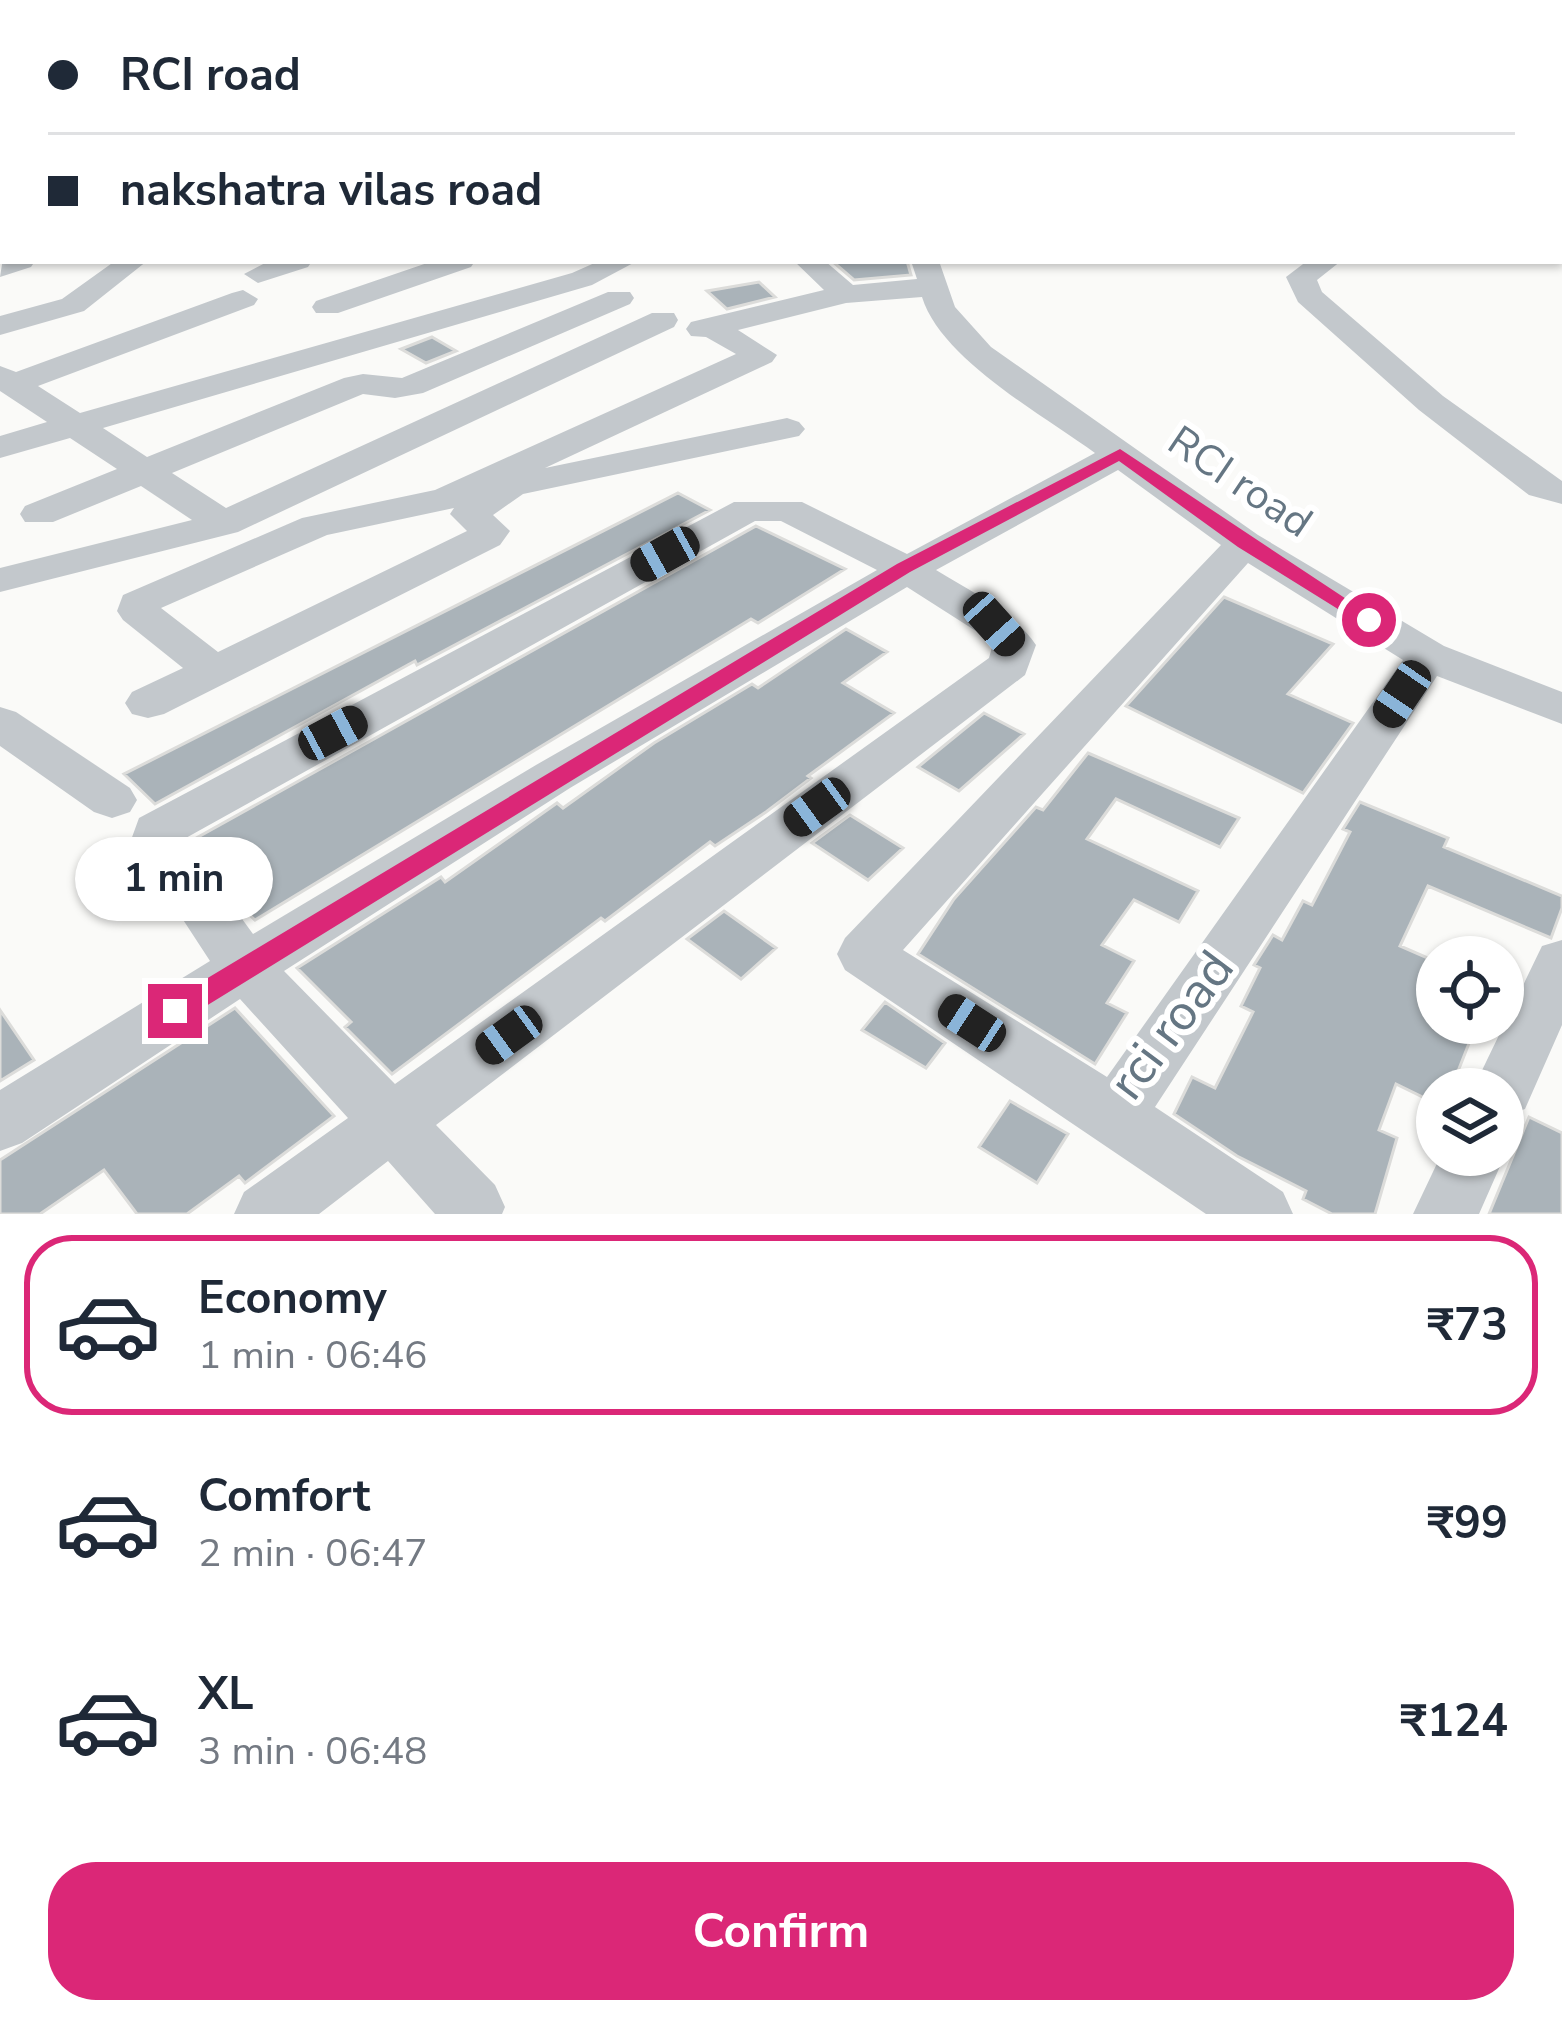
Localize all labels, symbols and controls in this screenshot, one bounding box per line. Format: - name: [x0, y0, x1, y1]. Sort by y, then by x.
- text: RCI road: [120, 45, 301, 106]
- text: nakshatra vilas road: [120, 160, 542, 221]
- street label: RCI road: [1157, 413, 1323, 551]
- car: [625, 521, 705, 587]
- car: [957, 585, 1031, 663]
- route start: [1342, 593, 1396, 647]
- car: [1367, 654, 1437, 734]
- car: [293, 700, 373, 766]
- car: [777, 771, 857, 843]
- callout: 1 min: [76, 837, 274, 921]
- text: 1 min: [124, 852, 224, 905]
- street label: rci road: [1092, 936, 1250, 1114]
- map controls: [1416, 936, 1524, 1176]
- button: locate: [1416, 936, 1524, 1044]
- route end: [148, 984, 202, 1038]
- car: [932, 988, 1012, 1058]
- car: [469, 999, 549, 1071]
- button: layers: [1416, 1068, 1524, 1176]
- text: Economy: [198, 1268, 387, 1329]
- icon: car: [54, 1271, 162, 1379]
- text: ₹73: [1427, 1295, 1508, 1356]
- text: 1 min · 06:46: [198, 1329, 427, 1382]
- text: Comfort: [198, 1466, 370, 1527]
- icon: car: [54, 1469, 162, 1577]
- text: ₹99: [1427, 1493, 1508, 1554]
- text: 2 min · 06:47: [198, 1527, 427, 1580]
- text: XL: [198, 1664, 254, 1725]
- icon: car: [54, 1667, 162, 1775]
- text: ₹124: [1400, 1691, 1508, 1752]
- text: 3 min · 06:48: [198, 1725, 427, 1778]
- button: Confirm: [48, 1862, 1514, 2000]

